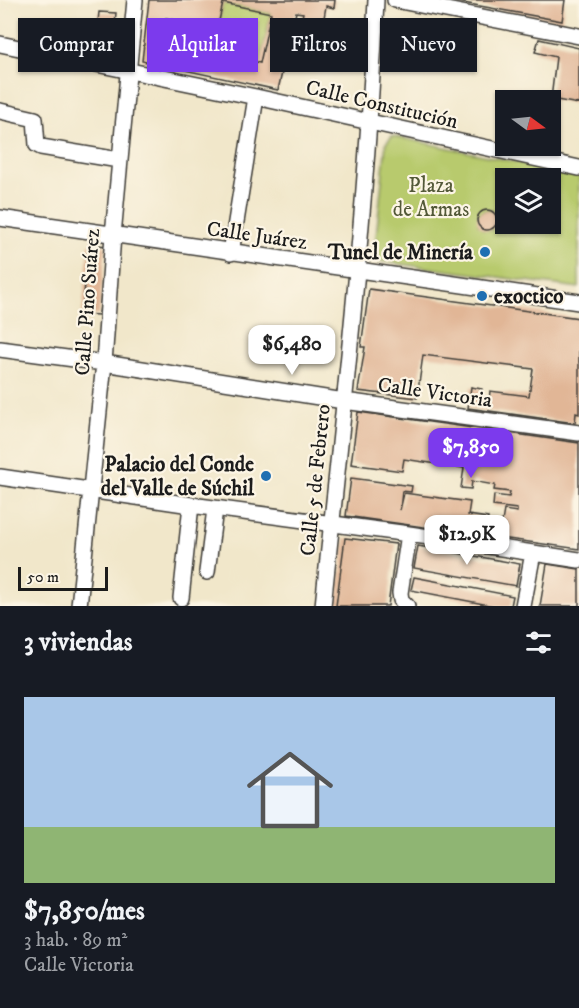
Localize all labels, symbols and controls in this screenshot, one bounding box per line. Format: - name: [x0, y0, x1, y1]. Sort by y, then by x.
- chip: Comprar: [18, 18, 135, 72]
- chip: Alquilar: [147, 18, 258, 72]
- chip: Filtros: [270, 18, 368, 72]
- chip: Nuevo: [380, 18, 477, 72]
- street label: Calle Constitución: [303, 75, 460, 135]
- north arrow: [495, 90, 561, 156]
- map controls: [495, 90, 561, 234]
- button: layers: [495, 168, 561, 234]
- park label: Plaza de Armas: [393, 173, 469, 223]
- street label: Calle Juárez: [205, 216, 309, 256]
- street label: Calle Pino Suárez: [70, 228, 106, 377]
- place label: Tunel de Minería: [327, 240, 474, 266]
- marker: Tunel de Minería: [478, 245, 492, 259]
- place label: exoctico: [494, 284, 564, 310]
- marker: exoctico: [475, 289, 489, 303]
- pin: $6,480: [243, 325, 341, 376]
- text: $6,480: [262, 332, 322, 357]
- street label: Calle Victoria: [376, 372, 494, 414]
- street label: Calle 5 de Febrero: [295, 403, 337, 557]
- pin: $7,850: [422, 428, 520, 479]
- text: $7,850: [442, 435, 500, 460]
- place label: Palacio del Conde del Valle de Súchil: [101, 452, 255, 502]
- marker: Palacio del Conde del Valle de Súchil: [259, 469, 273, 483]
- pin: $12.9K: [418, 515, 516, 566]
- text: $12.9K: [438, 522, 496, 547]
- scale bar: [18, 564, 108, 592]
- text: 50 m: [27, 567, 59, 587]
- text: 3 viviendas: [24, 626, 133, 659]
- icon: filters: [522, 626, 555, 659]
- icon: home: [236, 736, 344, 844]
- text: $7,850/mes: [24, 895, 145, 928]
- text: 3 hab. · 89 m²: [24, 928, 127, 953]
- text: Calle Victoria: [24, 953, 134, 978]

